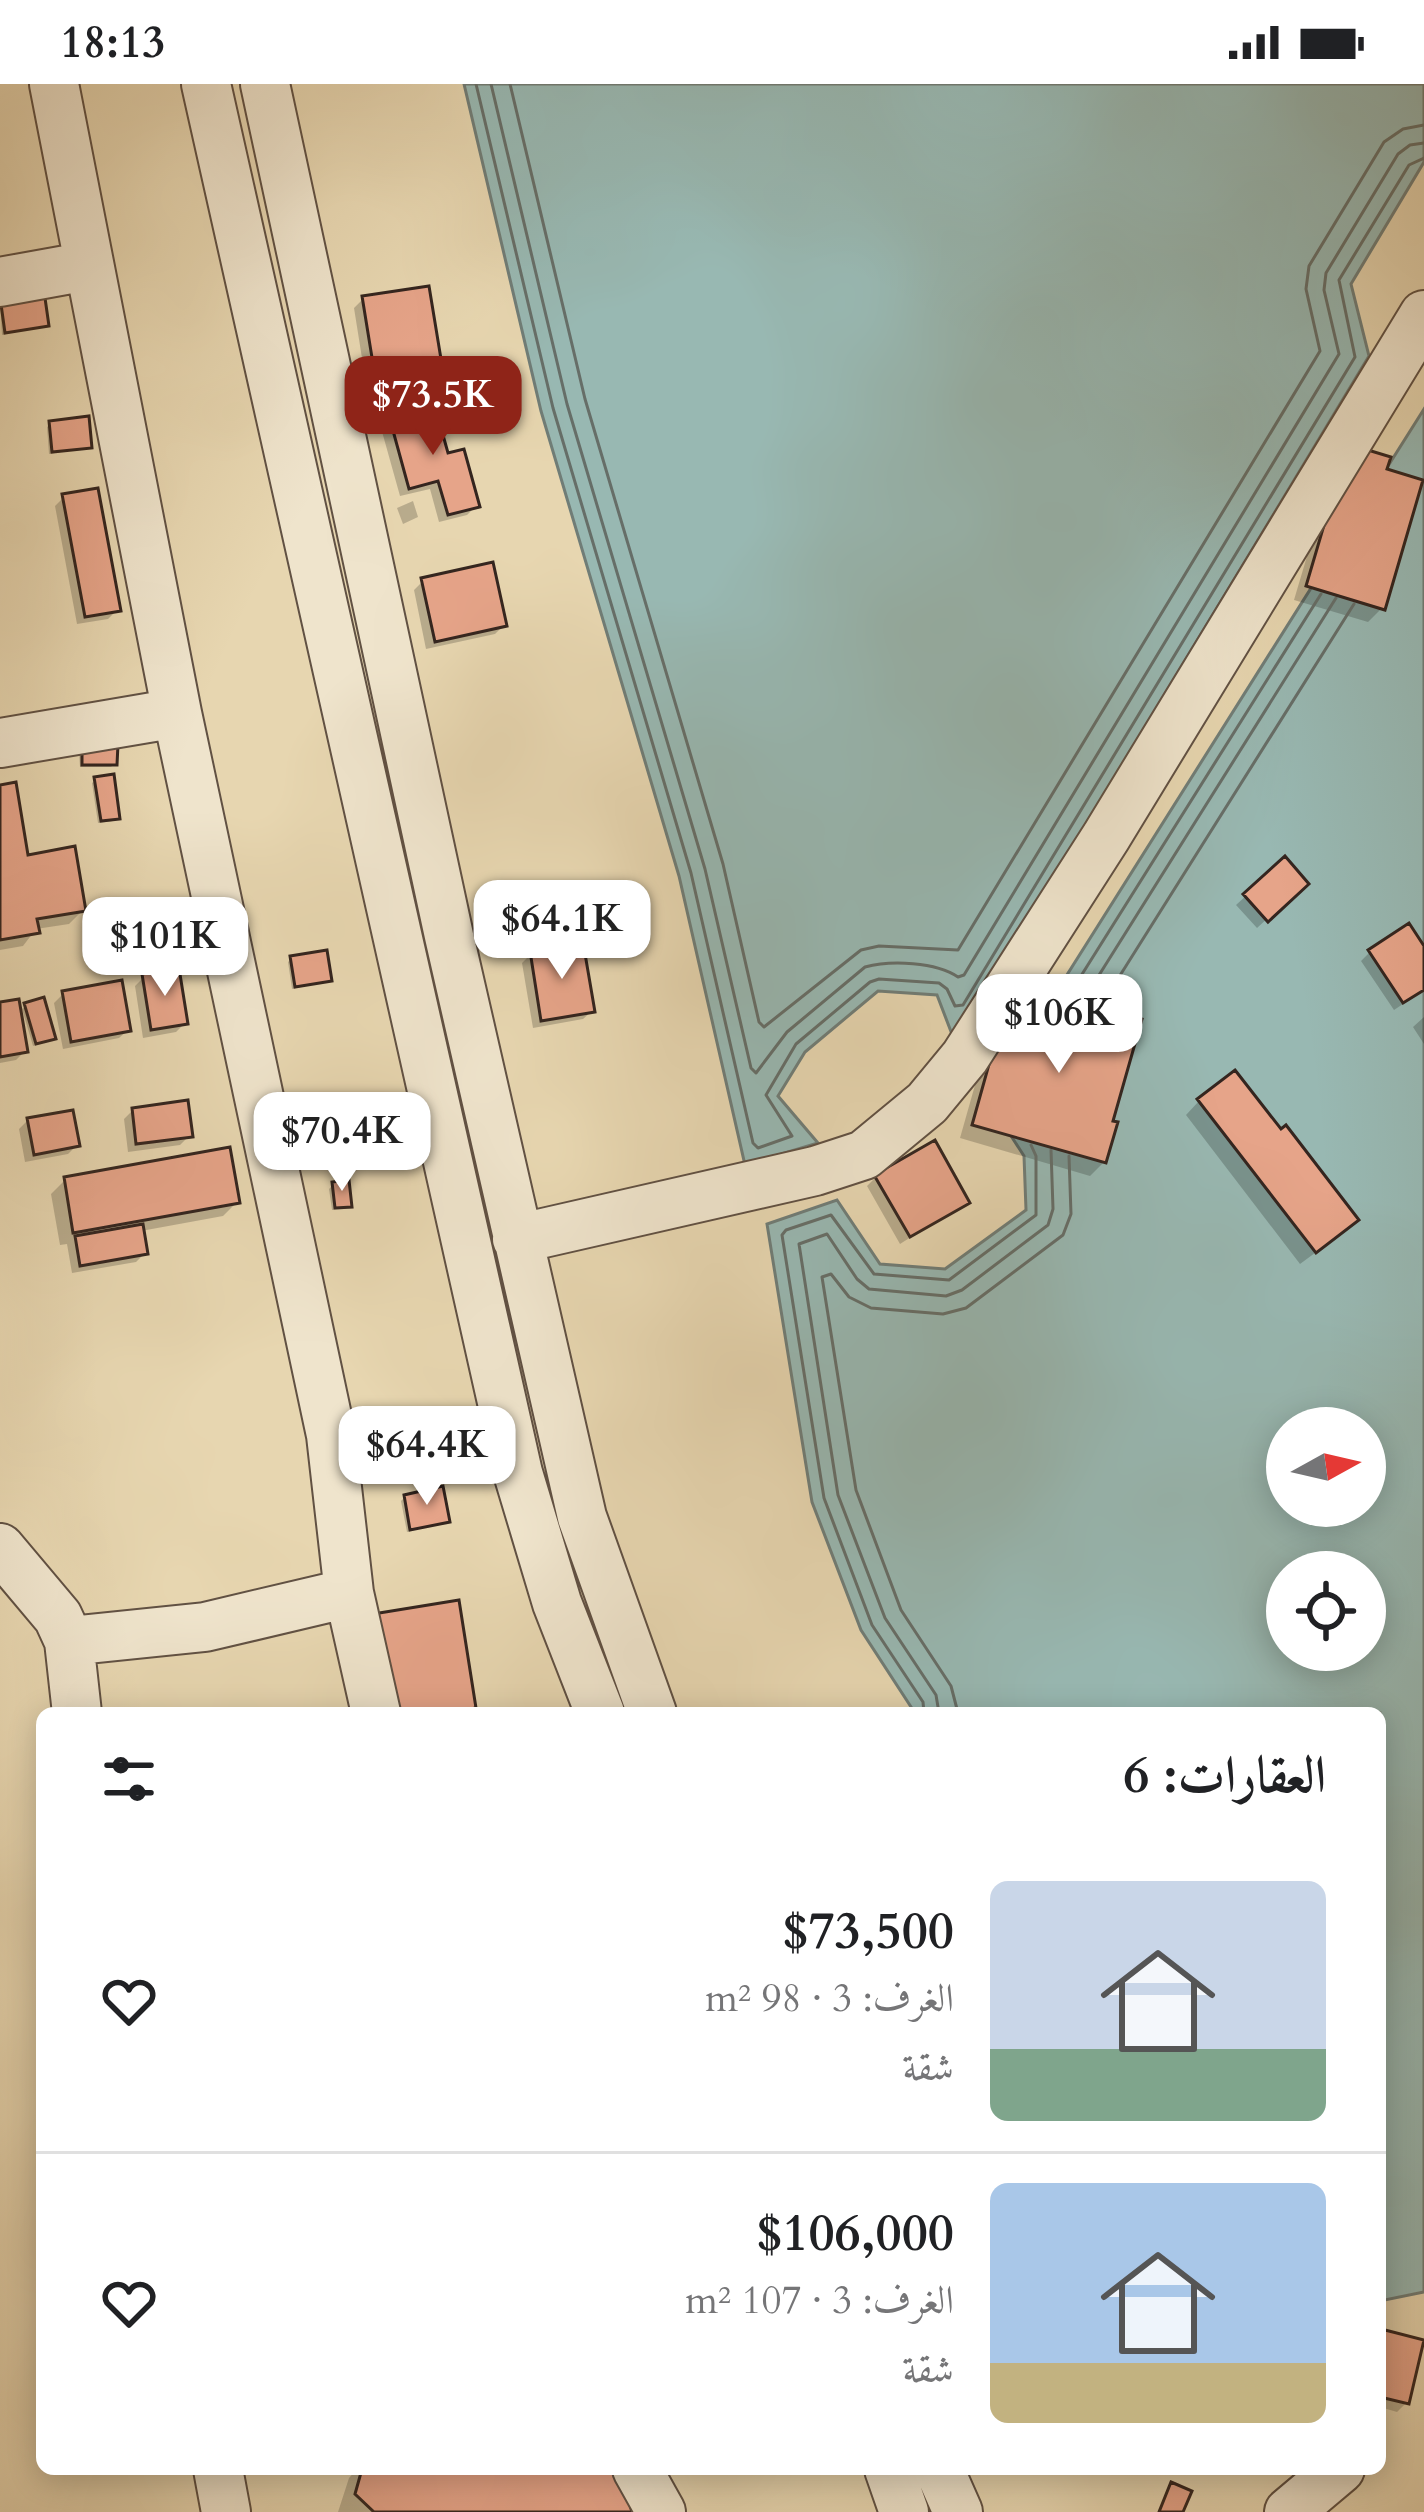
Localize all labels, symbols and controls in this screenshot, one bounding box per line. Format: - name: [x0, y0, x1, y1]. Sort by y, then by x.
- text: 18:13: [60, 12, 165, 73]
- pin: $73.5K: [335, 356, 531, 458]
- text: $73.5K: [372, 368, 494, 421]
- pin: $64.1K: [464, 880, 660, 982]
- text: $64.1K: [501, 892, 623, 945]
- pin: $101K: [81, 897, 249, 999]
- text: $101K: [109, 909, 221, 962]
- pin: $106K: [975, 974, 1143, 1076]
- text: $106K: [1003, 986, 1115, 1039]
- pin: $70.4K: [244, 1092, 440, 1194]
- text: $70.4K: [281, 1104, 403, 1157]
- pin: $64.4K: [329, 1406, 525, 1508]
- north arrow: [1266, 1407, 1386, 1527]
- map controls: [1266, 1407, 1386, 1671]
- text: $64.4K: [366, 1418, 488, 1471]
- button: locate: [1266, 1551, 1386, 1671]
- text: العقارات: 6: [1123, 1741, 1326, 1811]
- icon: filters: [96, 1746, 162, 1812]
- text: $73,500: [782, 1897, 954, 1967]
- icon: home: [1086, 1929, 1230, 2073]
- icon: heart: [96, 1968, 162, 2034]
- text: الغرف: 3 · 98 m²: [705, 1972, 954, 2025]
- text: شقة: [902, 2041, 954, 2094]
- text: $106,000: [756, 2199, 954, 2269]
- icon: home: [1086, 2231, 1230, 2375]
- icon: heart: [96, 2270, 162, 2336]
- text: الغرف: 3 · 107 m²: [685, 2274, 954, 2327]
- text: شقة: [902, 2343, 954, 2396]

